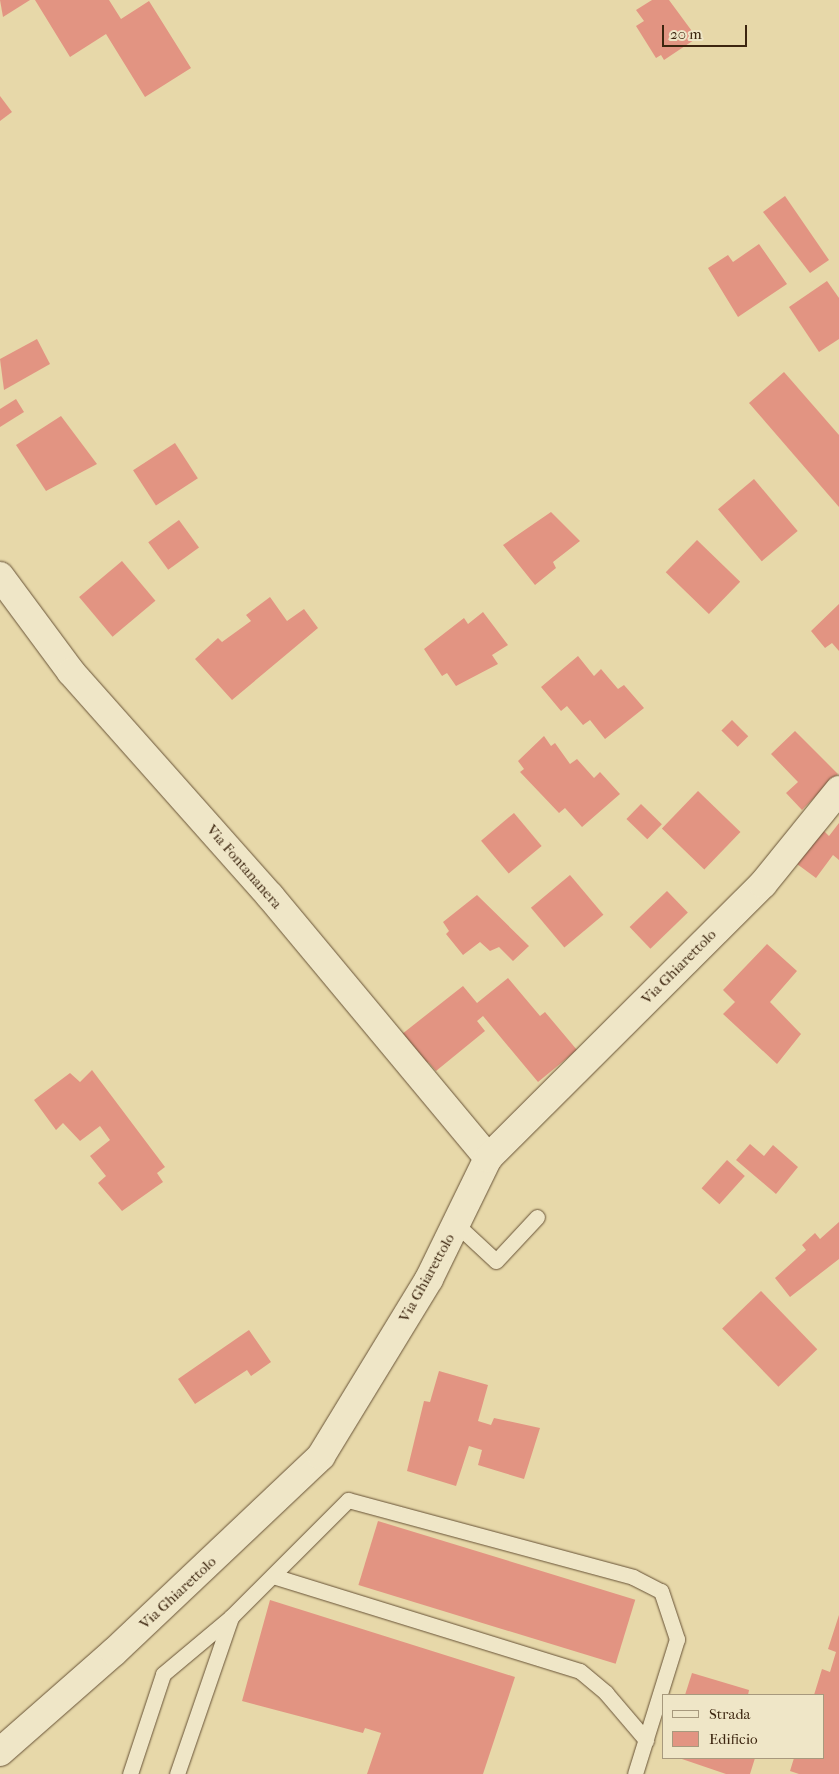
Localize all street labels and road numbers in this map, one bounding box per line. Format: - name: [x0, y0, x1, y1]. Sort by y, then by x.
- street label: Via Fontananera: [203, 821, 285, 913]
- street label: Via Ghiarettolo: [638, 926, 720, 1008]
- street label: Via Ghiarettolo: [395, 1231, 459, 1325]
- street label: Via Ghiarettolo: [136, 1553, 220, 1633]

